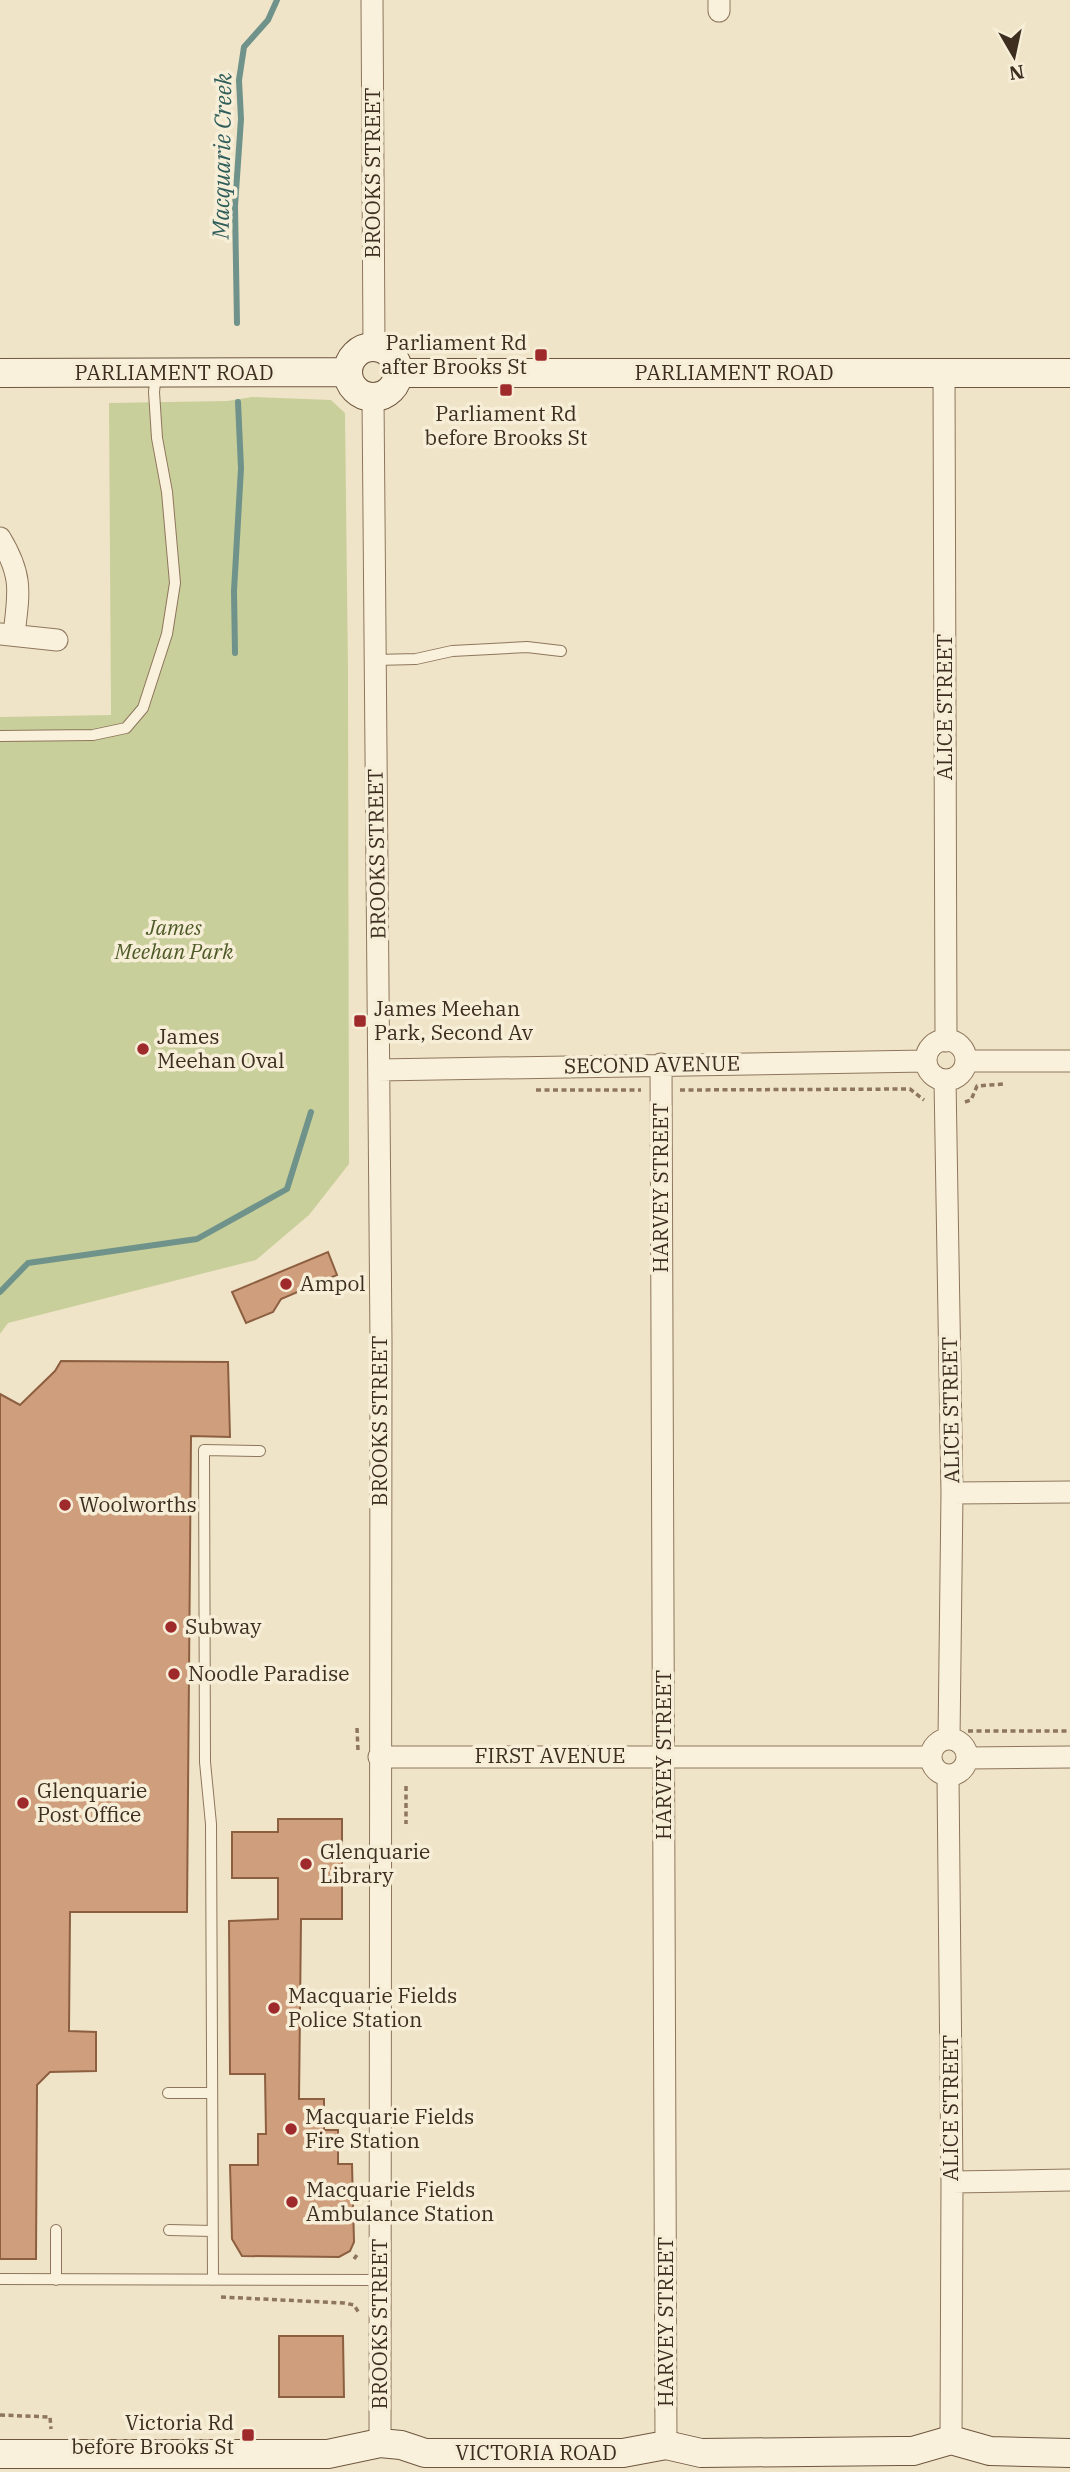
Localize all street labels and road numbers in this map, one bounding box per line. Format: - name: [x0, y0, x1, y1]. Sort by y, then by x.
- street label: BROOKS STREET: [358, 88, 386, 258]
- street label: PARLIAMENT ROAD: [74, 358, 274, 386]
- street label: PARLIAMENT ROAD: [634, 358, 834, 386]
- street label: ALICE STREET: [930, 634, 958, 780]
- street label: BROOKS STREET: [361, 768, 391, 940]
- street label: SECOND AVENUE: [564, 1048, 740, 1080]
- street label: HARVEY STREET: [646, 1103, 674, 1273]
- street label: BROOKS STREET: [365, 1336, 393, 1506]
- street label: ALICE STREET: [935, 1336, 965, 1484]
- street label: HARVEY STREET: [649, 1670, 677, 1840]
- street label: FIRST AVENUE: [474, 1741, 626, 1769]
- street label: ALICE STREET: [936, 2035, 964, 2181]
- street label: HARVEY STREET: [651, 2237, 679, 2407]
- street label: BROOKS STREET: [365, 2239, 393, 2409]
- street label: VICTORIA ROAD: [455, 2438, 617, 2466]

